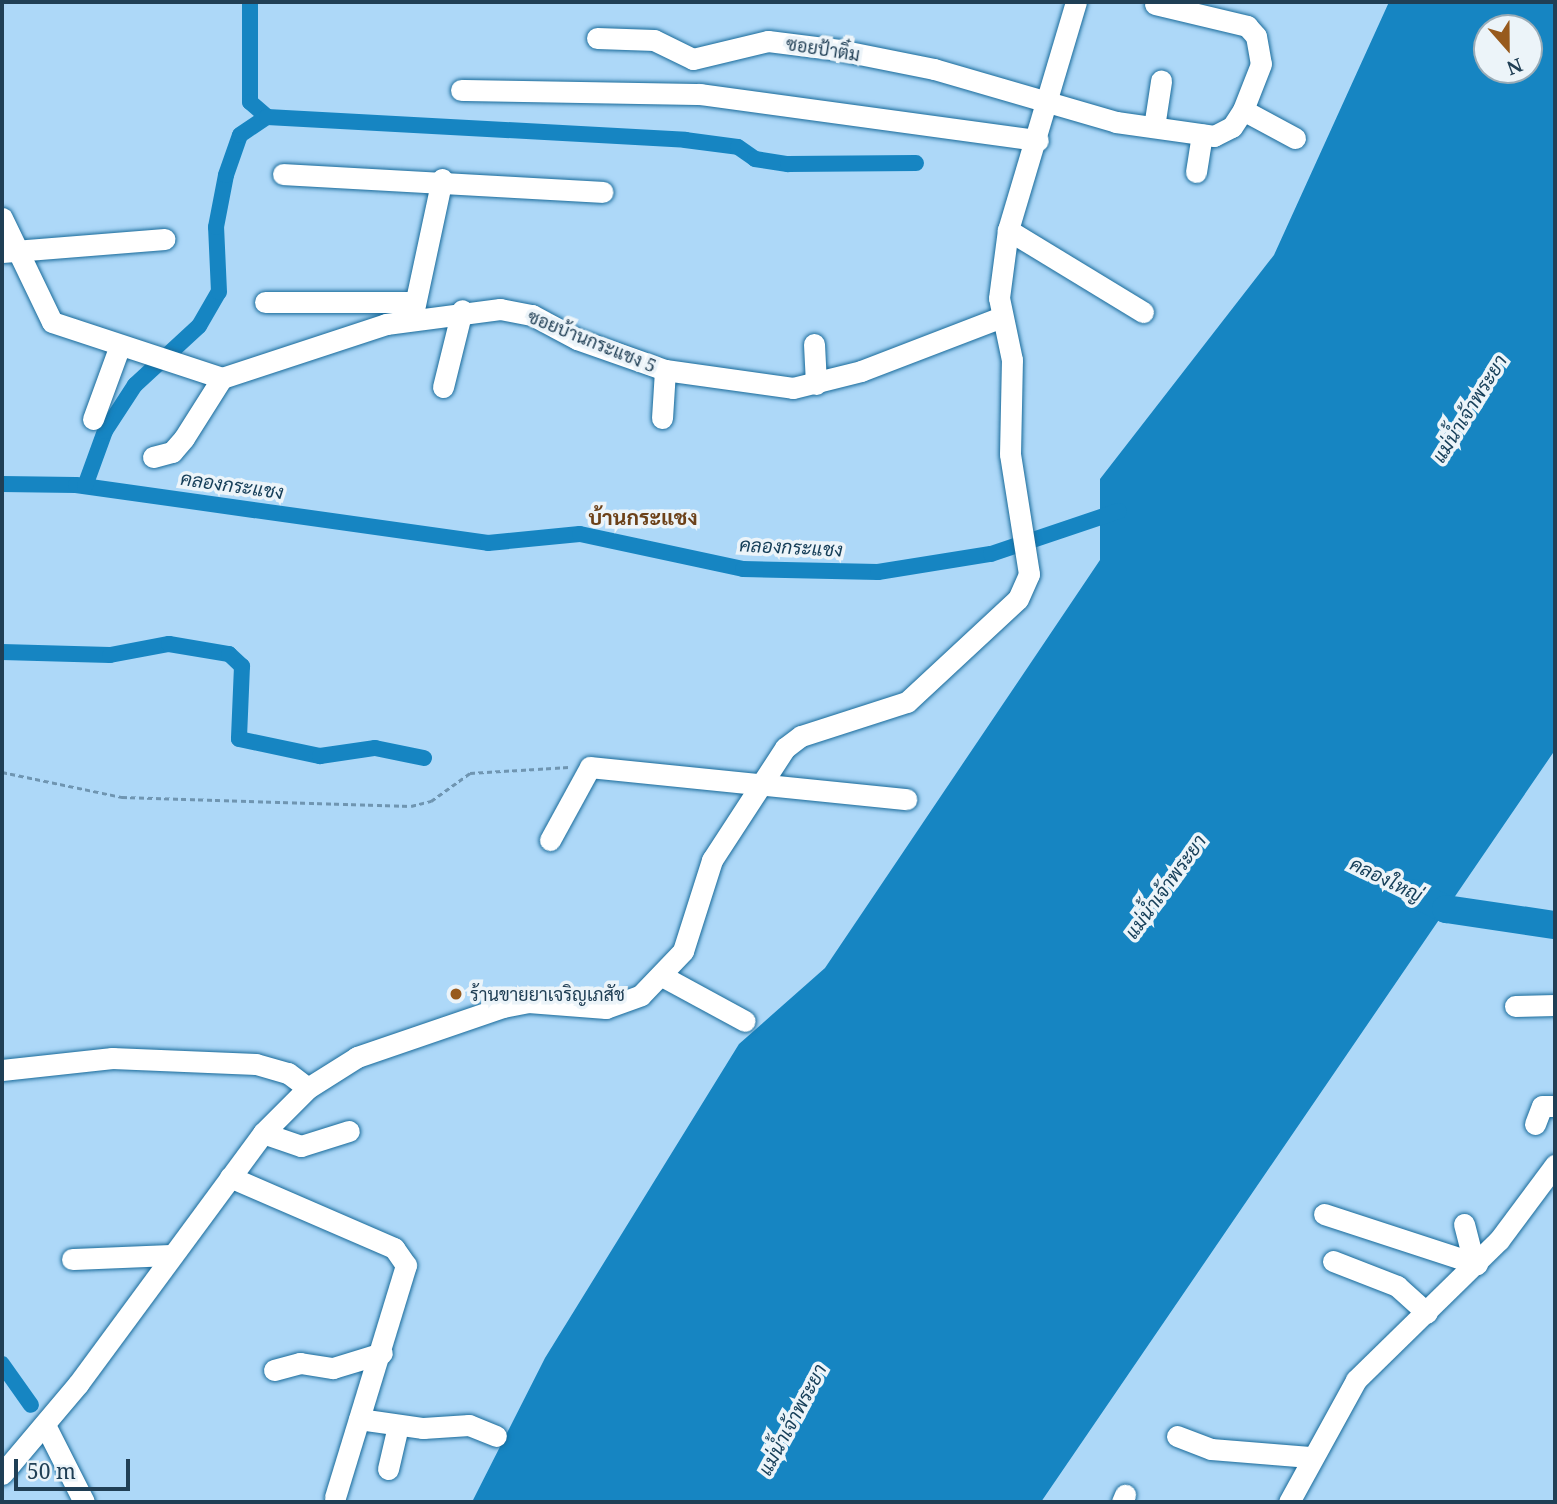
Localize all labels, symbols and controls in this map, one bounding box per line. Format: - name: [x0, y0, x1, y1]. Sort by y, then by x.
- north arrow: [1473, 14, 1543, 84]
- street label: ซอยป้าติ๋ม: [785, 33, 861, 65]
- text: N: [1503, 52, 1526, 82]
- street label: ซอยบ้านกระแชง 5: [525, 305, 659, 377]
- water label: แม่น้ำเจ้าพระยา: [1428, 351, 1512, 467]
- water label: คลองกระแชง: [179, 467, 285, 505]
- district label: บ้านกระแชง: [588, 504, 698, 530]
- water label: คลองกระแชง: [739, 534, 843, 562]
- water label: แม่น้ำเจ้าพระยา: [1121, 831, 1211, 943]
- water label: คลองใหญ่: [1346, 853, 1426, 907]
- place label: ร้านขายยาเจริญเภสัช: [470, 983, 625, 1005]
- marker: ร้านขายยาเจริญเภสัช: [448, 986, 464, 1002]
- water label: แม่น้ำเจ้าพระยา: [754, 1360, 832, 1480]
- scale bar: [18, 1444, 133, 1488]
- text: 50 m: [27, 1457, 76, 1485]

